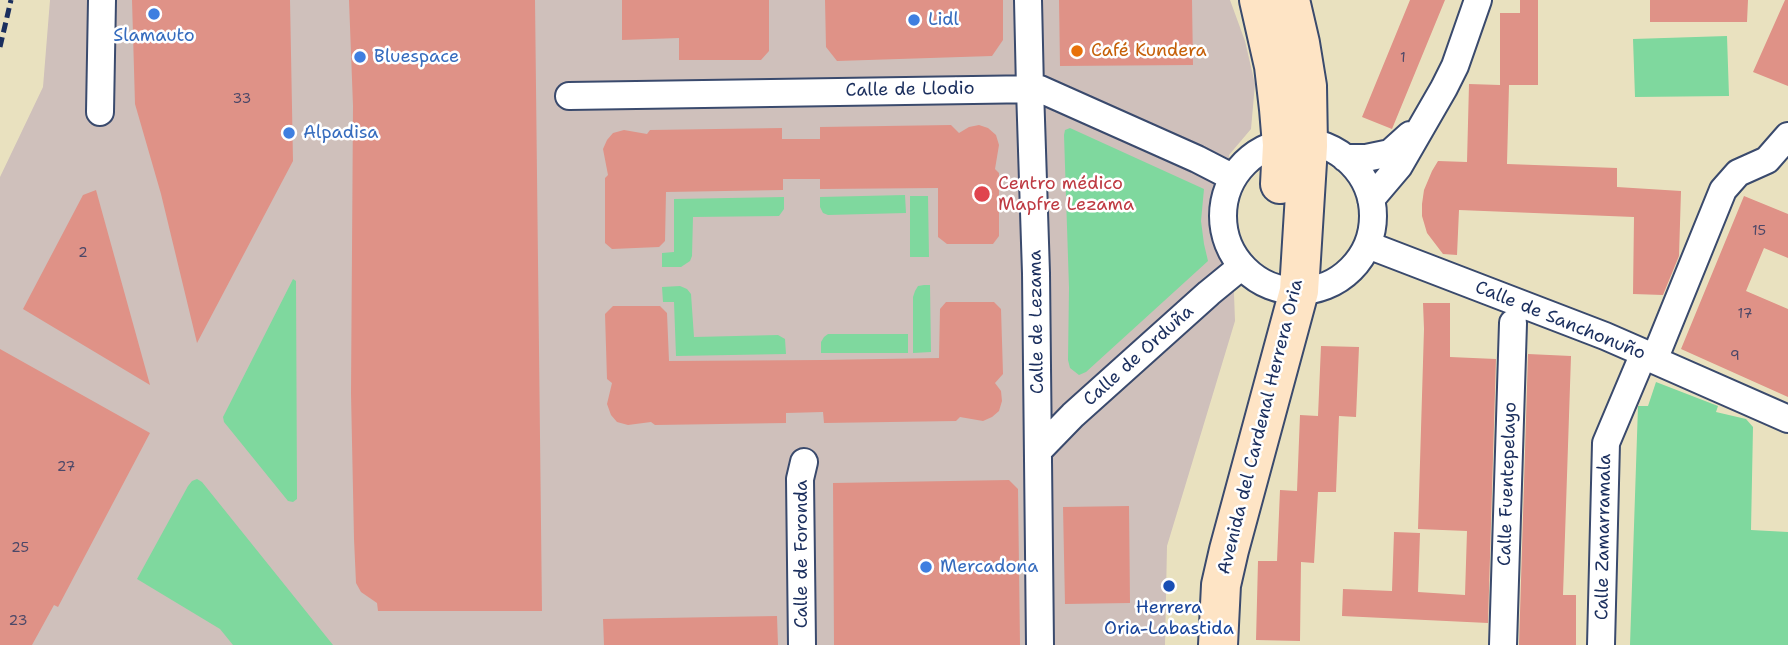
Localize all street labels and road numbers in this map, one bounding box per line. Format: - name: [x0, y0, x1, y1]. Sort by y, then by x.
- street label: Calle de Llodio: [845, 78, 975, 102]
- street label: Calle de Lezama: [1025, 250, 1049, 394]
- street label: Avenida del Cardenal Herrera Oria: [1214, 277, 1308, 577]
- street label: Calle de Sanchonuño: [1472, 277, 1648, 365]
- street label: Calle de Orduña: [1079, 301, 1199, 411]
- street label: Calle Fuentepelayo: [1494, 401, 1522, 567]
- street label: Calle Zamarramala: [1592, 454, 1616, 620]
- street label: Calle de Foronda: [791, 480, 813, 628]

